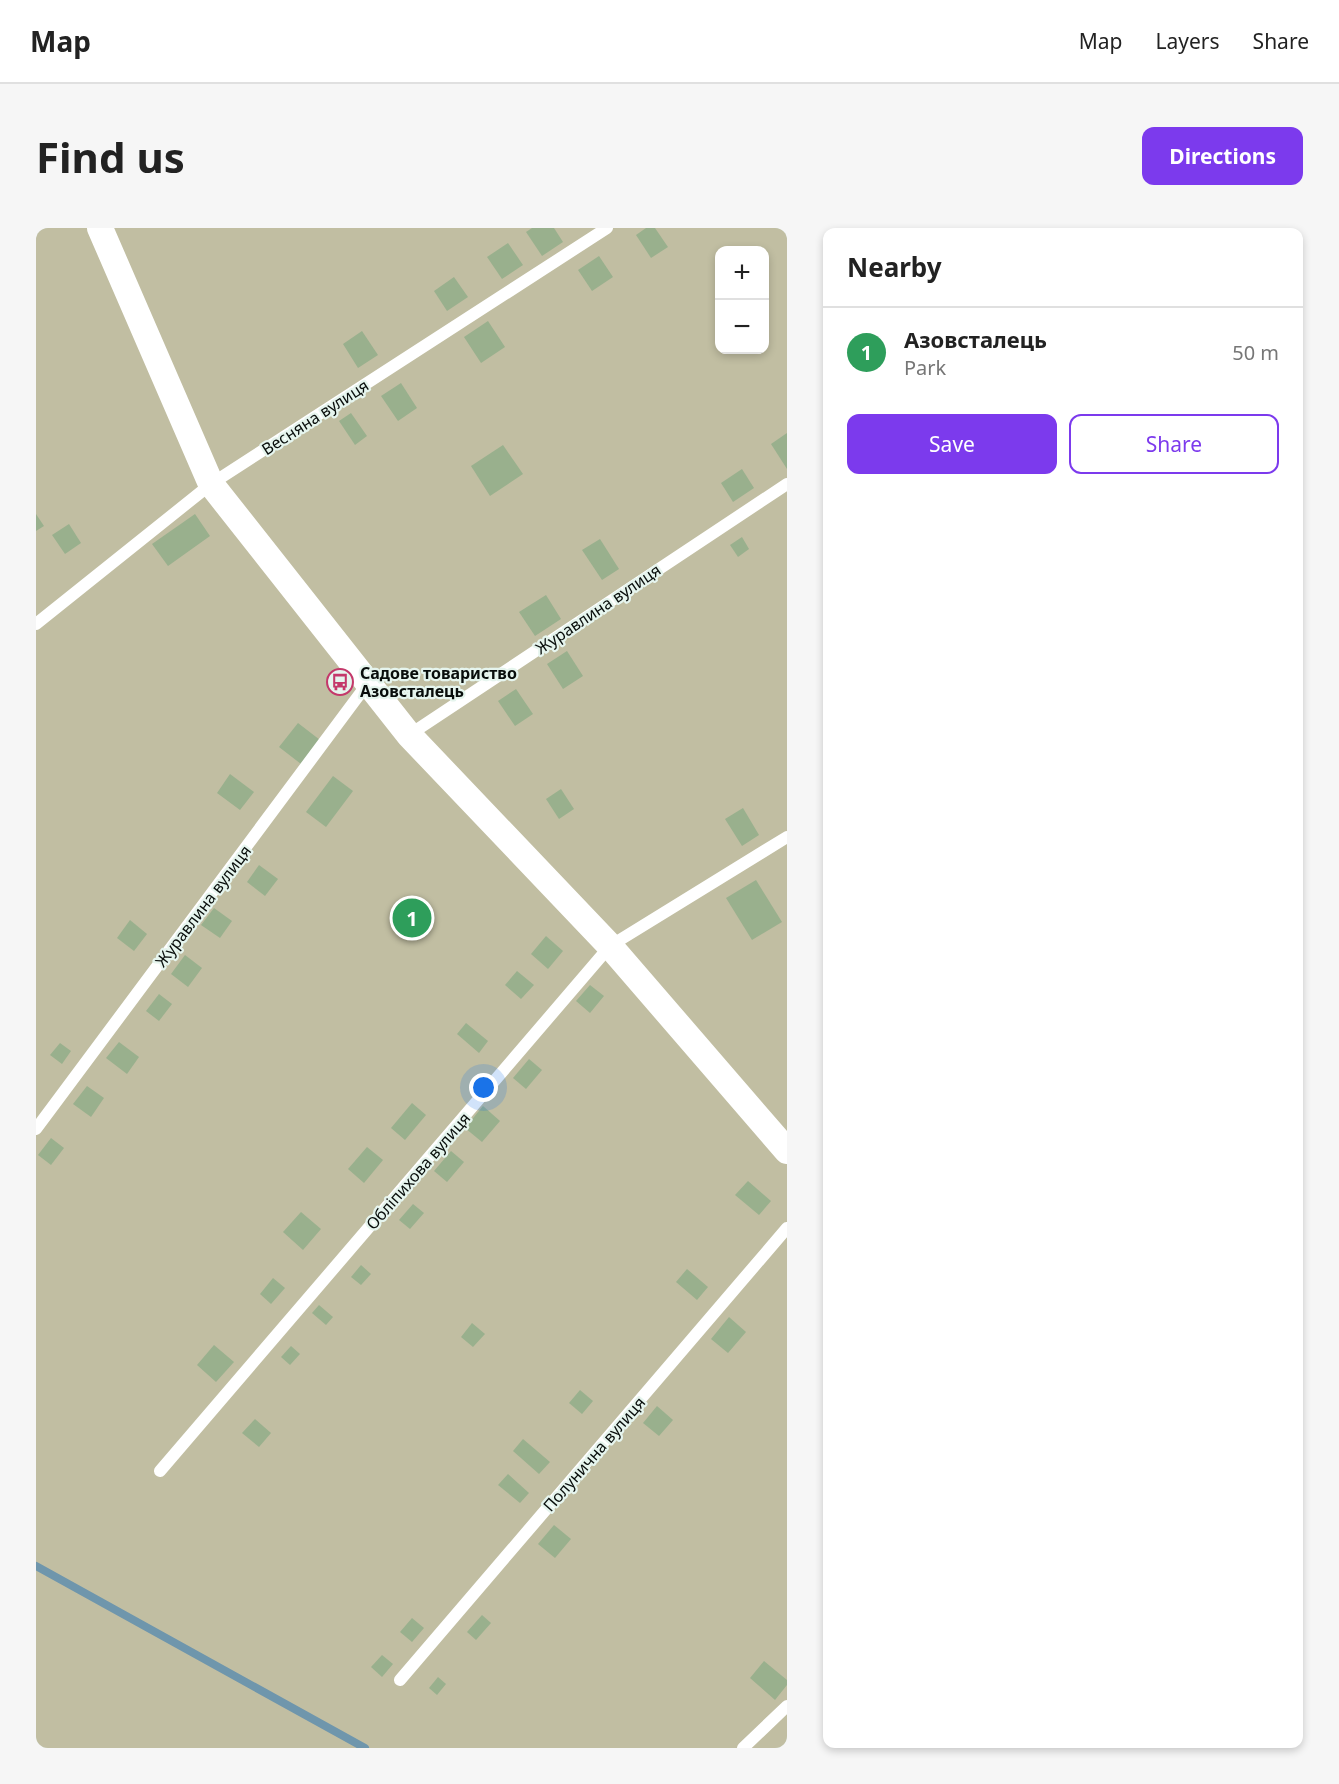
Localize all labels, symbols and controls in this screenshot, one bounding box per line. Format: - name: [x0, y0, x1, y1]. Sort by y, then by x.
- text: Map: [30, 22, 91, 60]
- text: Map: [1079, 27, 1123, 55]
- text: Layers: [1156, 27, 1220, 55]
- text: Share: [1253, 27, 1309, 55]
- button: Directions: [1142, 127, 1303, 185]
- text: Find us: [36, 128, 185, 185]
- map controls: [715, 246, 769, 354]
- button: +: [715, 246, 769, 300]
- text: Nearby: [847, 249, 942, 285]
- button: −: [715, 300, 769, 354]
- text: Азовсталець: [904, 324, 1047, 354]
- text: 1: [861, 339, 872, 366]
- text: 50 m: [1232, 339, 1279, 366]
- text: Park: [904, 354, 946, 381]
- street label: Весняна вулиця: [257, 374, 373, 460]
- button: Save: [847, 414, 1057, 474]
- button: Share: [1069, 414, 1279, 474]
- street label: Журавлина вулиця: [531, 559, 665, 659]
- place label: Садове товариство Азовсталець: [360, 662, 517, 702]
- bus stop icon: Садове товариство Азовсталець: [325, 667, 355, 697]
- street label: Журавлина вулиця: [150, 841, 256, 971]
- pin: 1: [392, 896, 431, 940]
- your location: [469, 1073, 498, 1102]
- street label: Обліпихова вулиця: [361, 1108, 475, 1234]
- street label: Полунична вулиця: [538, 1392, 650, 1516]

